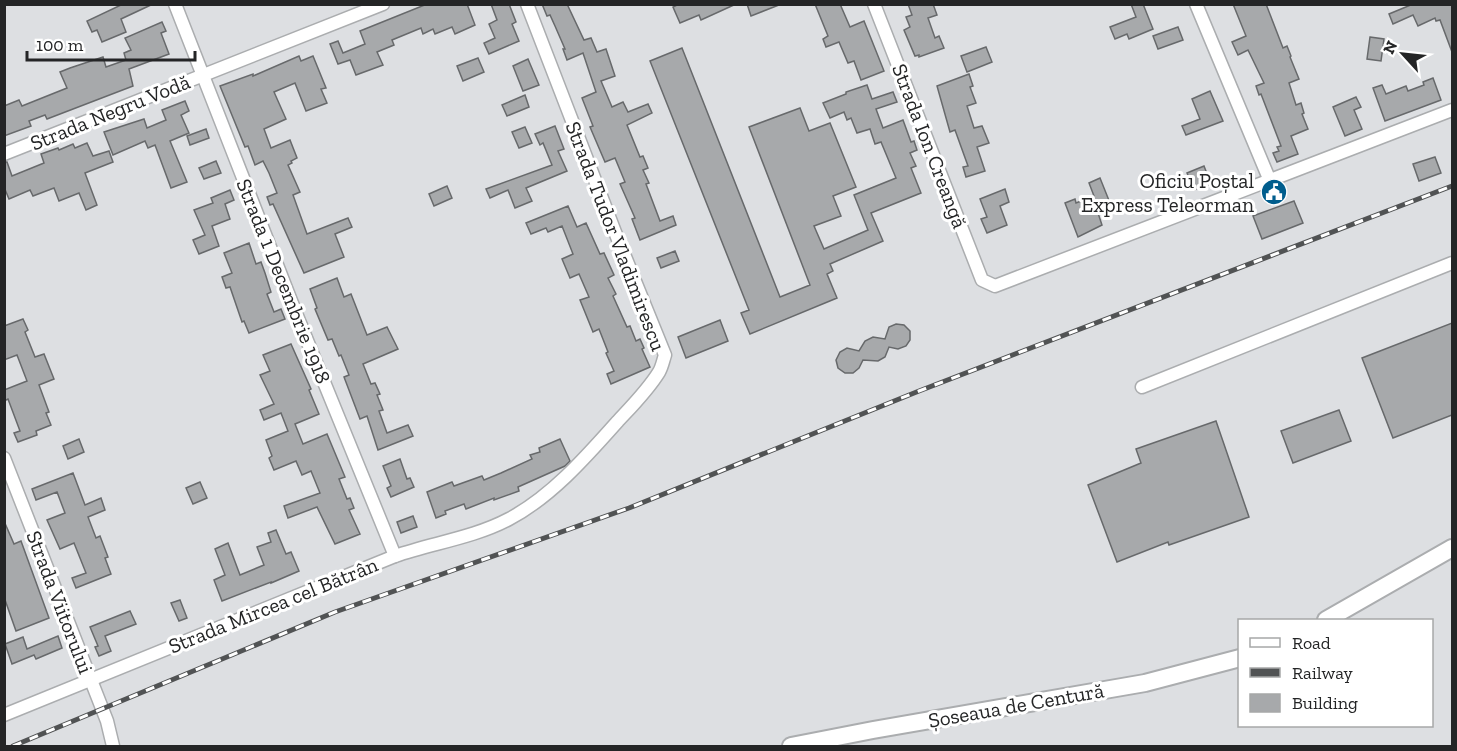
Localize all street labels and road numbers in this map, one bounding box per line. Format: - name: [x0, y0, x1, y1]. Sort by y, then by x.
- street label: Strada Ion Creangă: [887, 60, 973, 232]
- street label: Strada Negru Vodă: [26, 69, 194, 155]
- street label: Strada Tudor Vladimirescu: [561, 118, 671, 354]
- street label: Strada 1 Decembrie 1918: [231, 175, 337, 387]
- street label: Strada Viitorului: [21, 527, 99, 677]
- street label: Strada Mircea cel Bătrân: [165, 552, 381, 658]
- street label: Șoseaua de Centură: [926, 677, 1106, 733]

